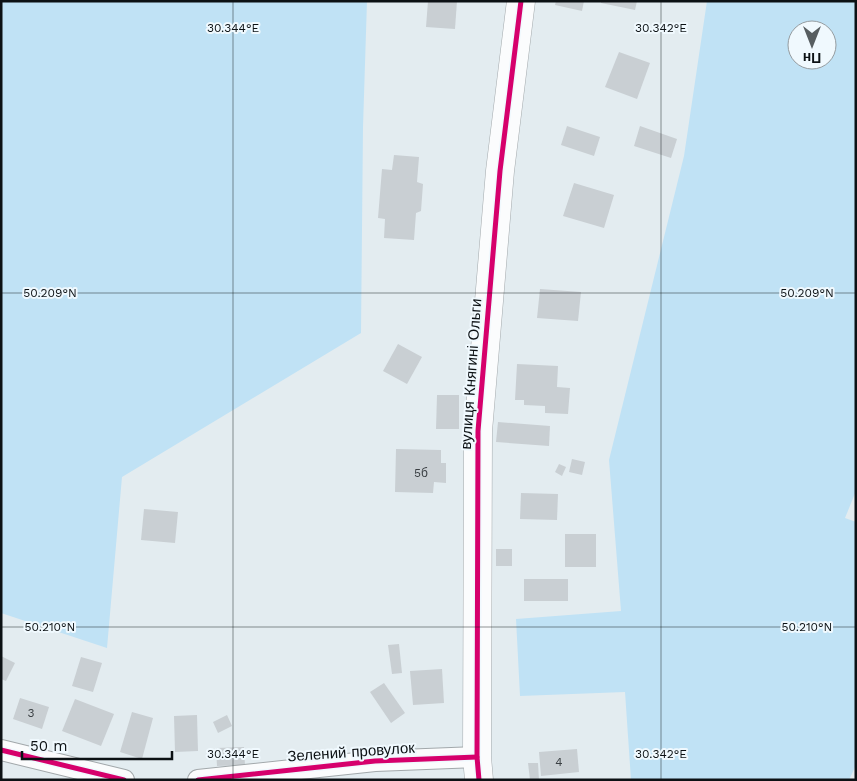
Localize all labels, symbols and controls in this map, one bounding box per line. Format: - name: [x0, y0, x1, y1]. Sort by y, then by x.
- north arrow: [787, 20, 837, 70]
- text: 30.344°E: [207, 21, 259, 35]
- text: 30.342°E: [635, 21, 687, 35]
- text: Пн: [803, 50, 821, 66]
- text: 50.209°N: [23, 286, 77, 300]
- text: 50.209°N: [780, 286, 834, 300]
- street label: вулиця Княгині Ольги: [457, 298, 485, 450]
- house number: 5б: [414, 466, 428, 480]
- text: 50.210°N: [25, 620, 75, 634]
- text: 50.210°N: [782, 620, 832, 634]
- house number: 3: [28, 706, 35, 720]
- scale bar: [22, 728, 172, 760]
- text: 50 m: [30, 737, 67, 755]
- street label: Зелений провулок: [287, 739, 416, 765]
- text: 30.344°E: [207, 747, 259, 761]
- text: 30.342°E: [635, 747, 687, 761]
- house number: 4: [555, 755, 563, 769]

